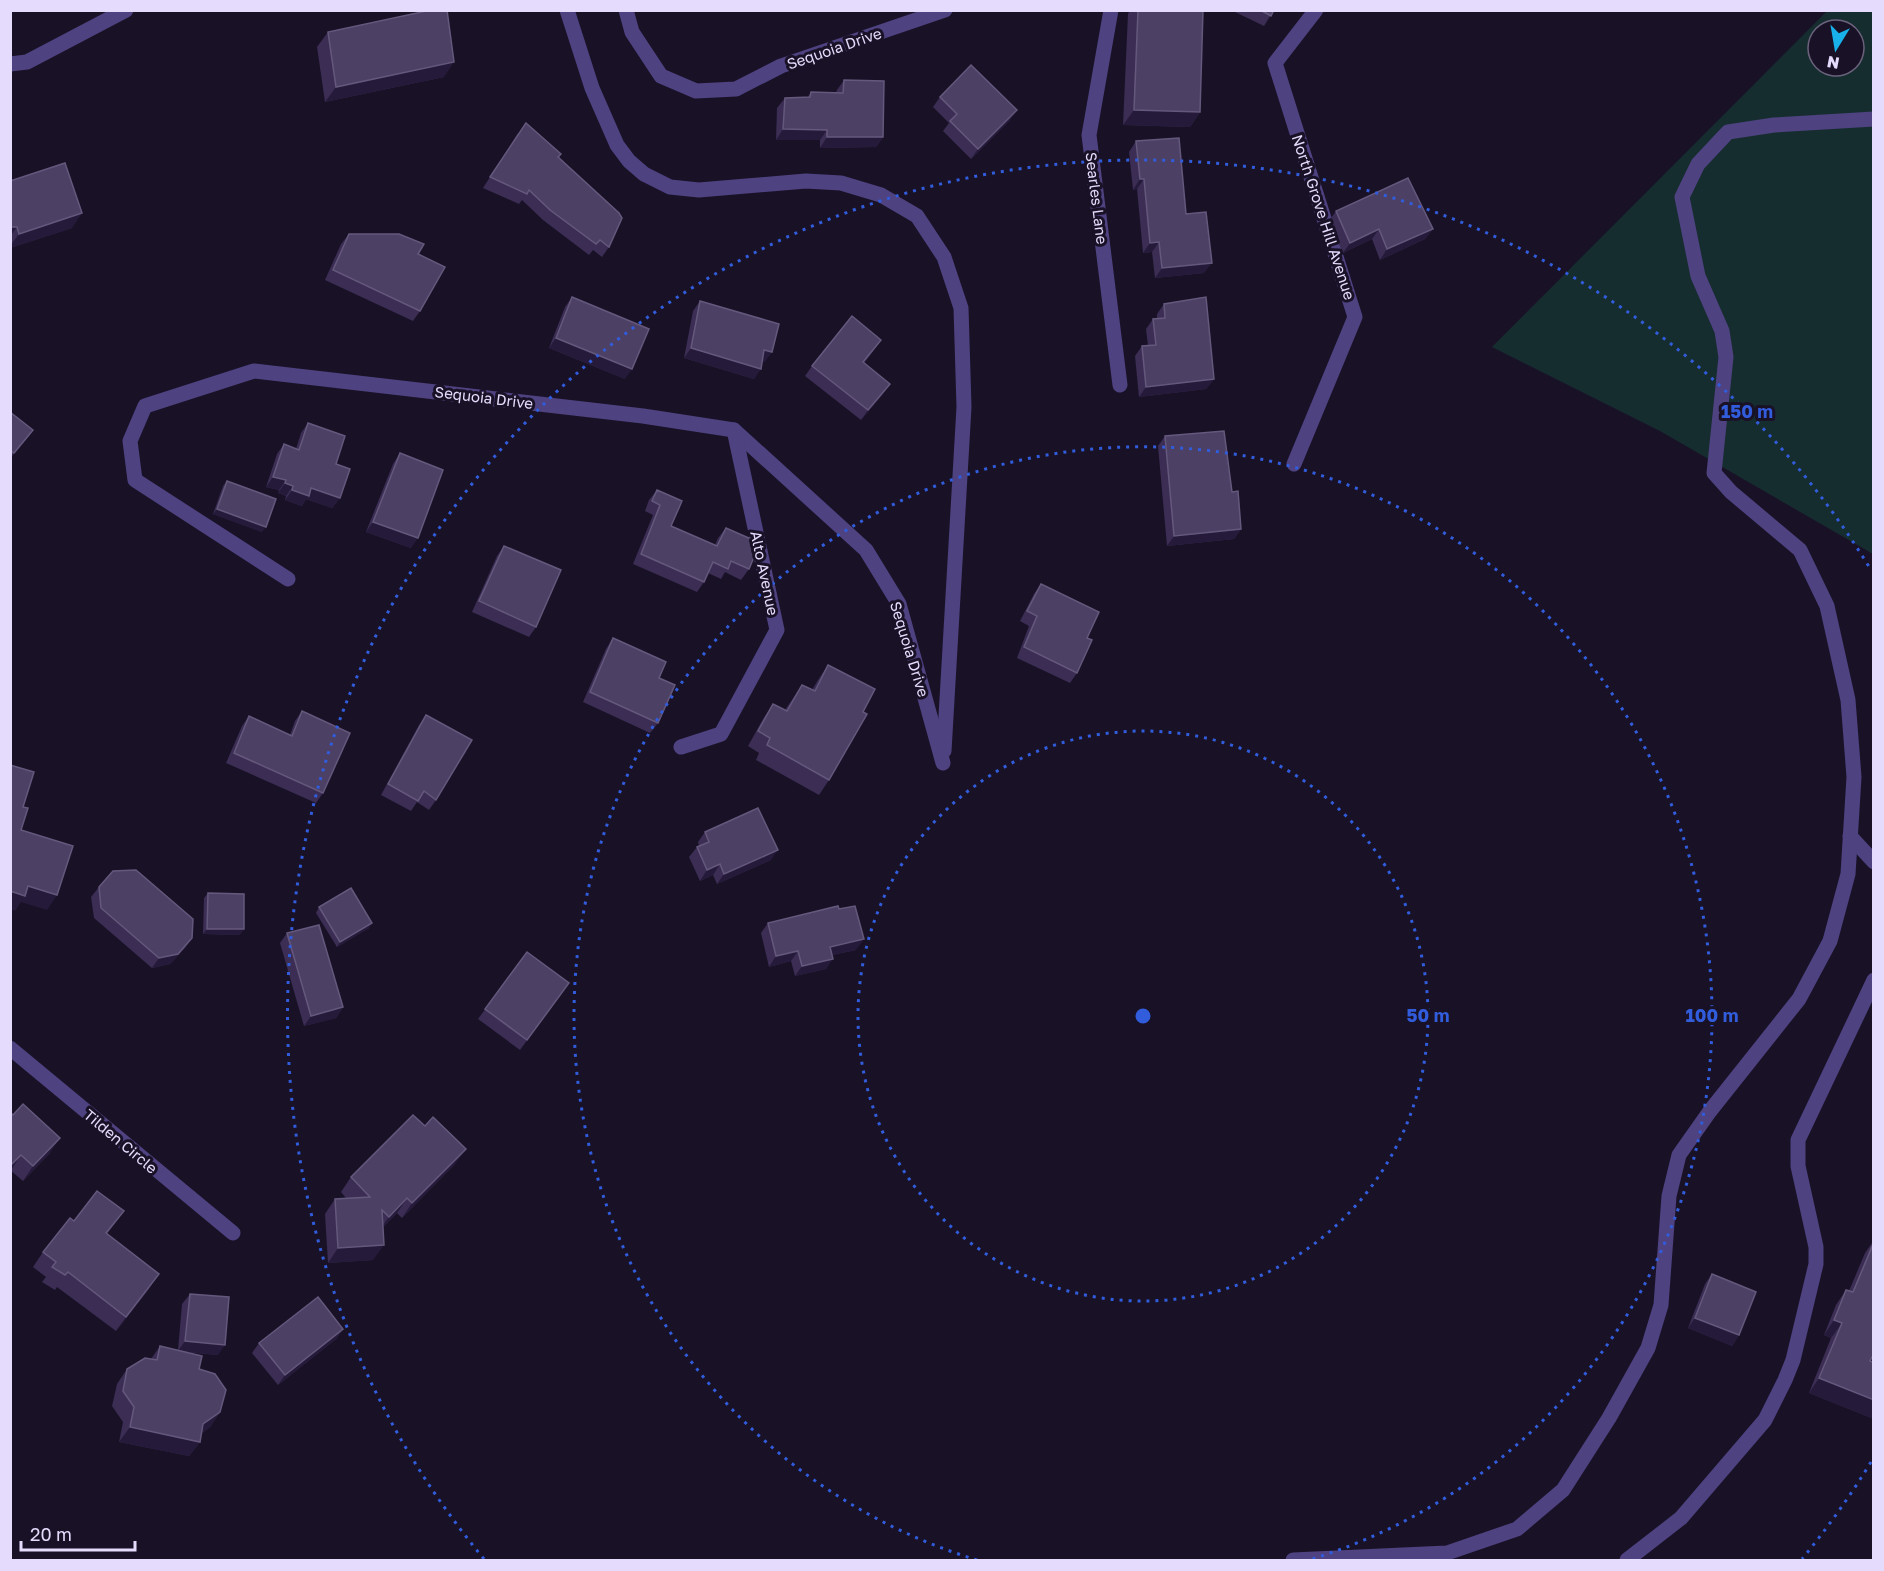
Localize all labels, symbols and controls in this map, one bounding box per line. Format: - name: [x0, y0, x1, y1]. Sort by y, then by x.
- north arrow: [1806, 18, 1866, 78]
- street label: Sequoia Drive: [784, 23, 884, 73]
- text: N: [1825, 52, 1841, 74]
- street label: North Grove Hill Avenue: [1289, 132, 1359, 302]
- street label: Searles Lane: [1082, 151, 1112, 245]
- street label: Sequoia Drive: [434, 382, 535, 412]
- text: 150 m: [1721, 400, 1773, 422]
- street label: Alto Avenue: [747, 529, 783, 617]
- street label: Sequoia Drive: [887, 599, 933, 699]
- text: 50 m: [1407, 1004, 1449, 1026]
- text: 100 m: [1686, 1004, 1738, 1026]
- centre of rings: [1133, 1006, 1153, 1026]
- street label: Tilden Circle: [81, 1105, 162, 1177]
- scale bar: [21, 1514, 135, 1552]
- text: 20 m: [30, 1523, 72, 1545]

